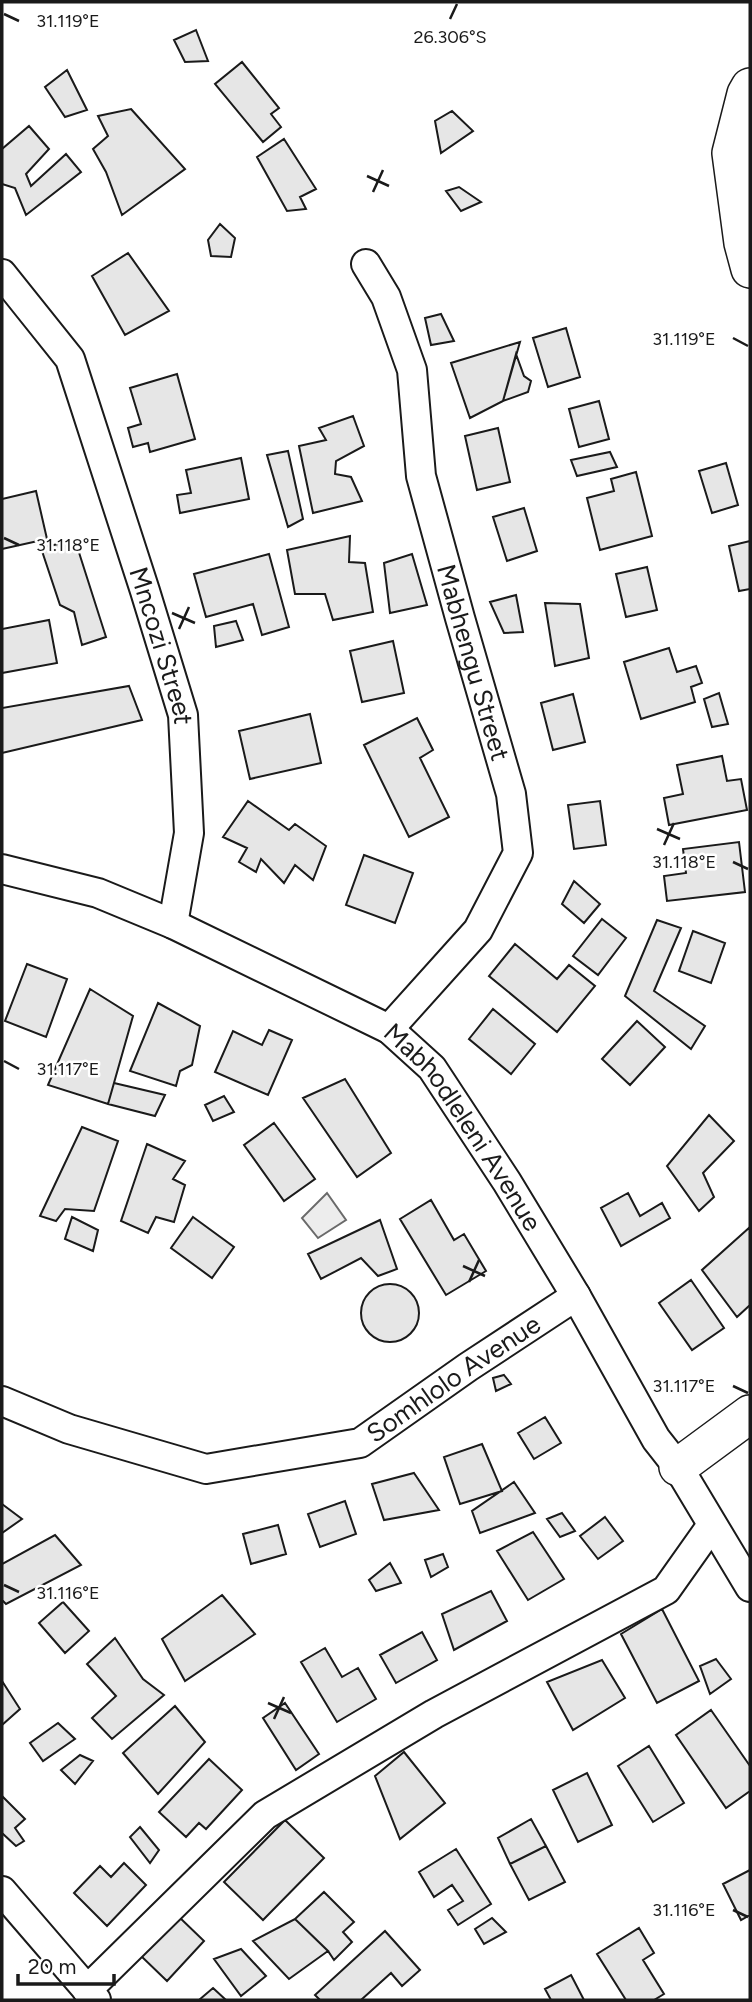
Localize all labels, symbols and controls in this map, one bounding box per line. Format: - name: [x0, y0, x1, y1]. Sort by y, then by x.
- text: 31.119°E: [36, 10, 100, 32]
- text: 26.306°S: [413, 26, 487, 48]
- text: 31.119°E: [652, 328, 716, 350]
- text: 31.118°E: [36, 534, 100, 556]
- street label: Mabhengu Street: [430, 561, 517, 764]
- street label: Mncozi Street: [122, 563, 199, 725]
- text: 31.118°E: [652, 851, 716, 873]
- street label: Mabhodleleni Avenue: [377, 1016, 549, 1237]
- text: 31.117°E: [37, 1058, 99, 1080]
- street label: Somhlolo Avenue: [360, 1308, 546, 1449]
- text: 31.117°E: [653, 1375, 715, 1397]
- text: 31.116°E: [36, 1582, 100, 1604]
- text: 31.116°E: [652, 1899, 716, 1921]
- scale bar: [18, 1942, 114, 1986]
- text: 20 m: [28, 1954, 76, 1979]

